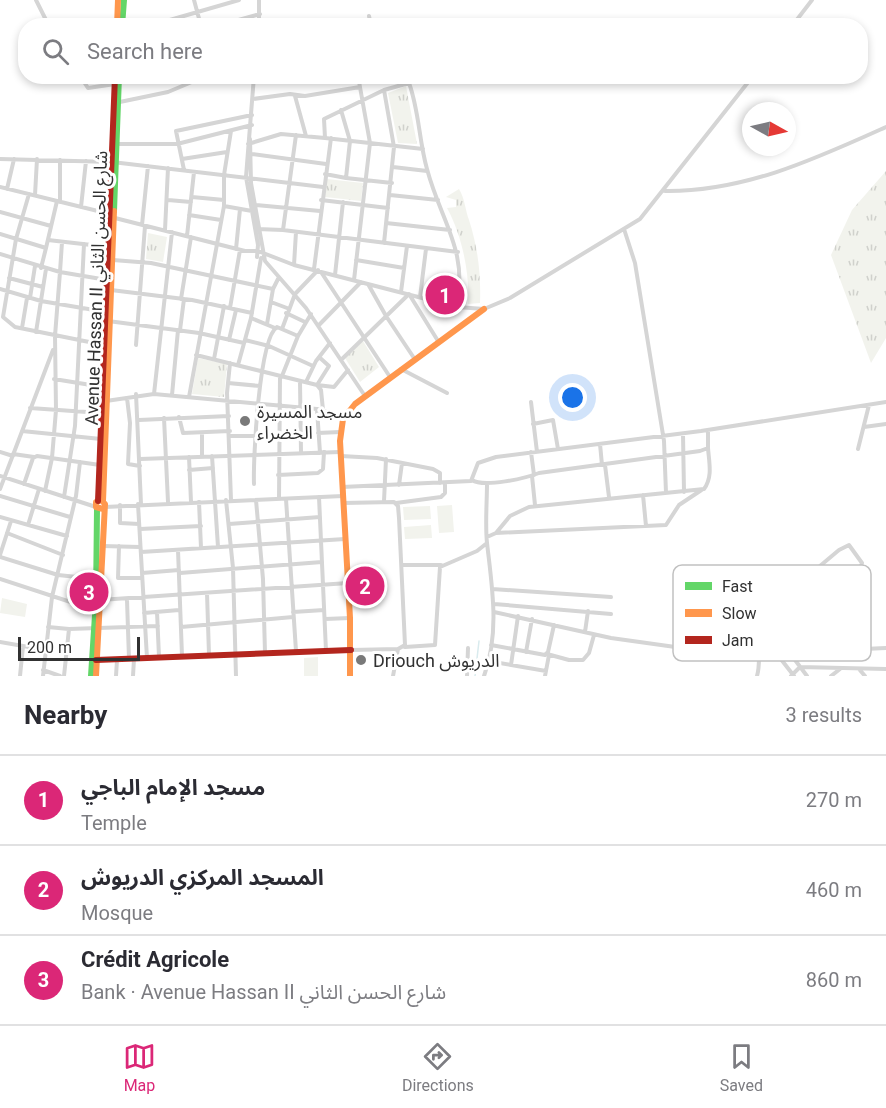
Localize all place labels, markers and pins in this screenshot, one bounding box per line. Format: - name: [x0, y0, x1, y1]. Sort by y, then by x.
- pin: 1: [426, 272, 464, 318]
- place label: مسجد المسيرة الخضراء: [257, 401, 362, 444]
- marker: مسجد المسيرة الخضراء: [238, 414, 252, 428]
- pin: 2: [346, 564, 385, 608]
- pin: 3: [70, 570, 109, 614]
- place label: Driouch الدريوش: [373, 650, 500, 672]
- marker: Driouch الدريوش: [354, 653, 368, 667]

